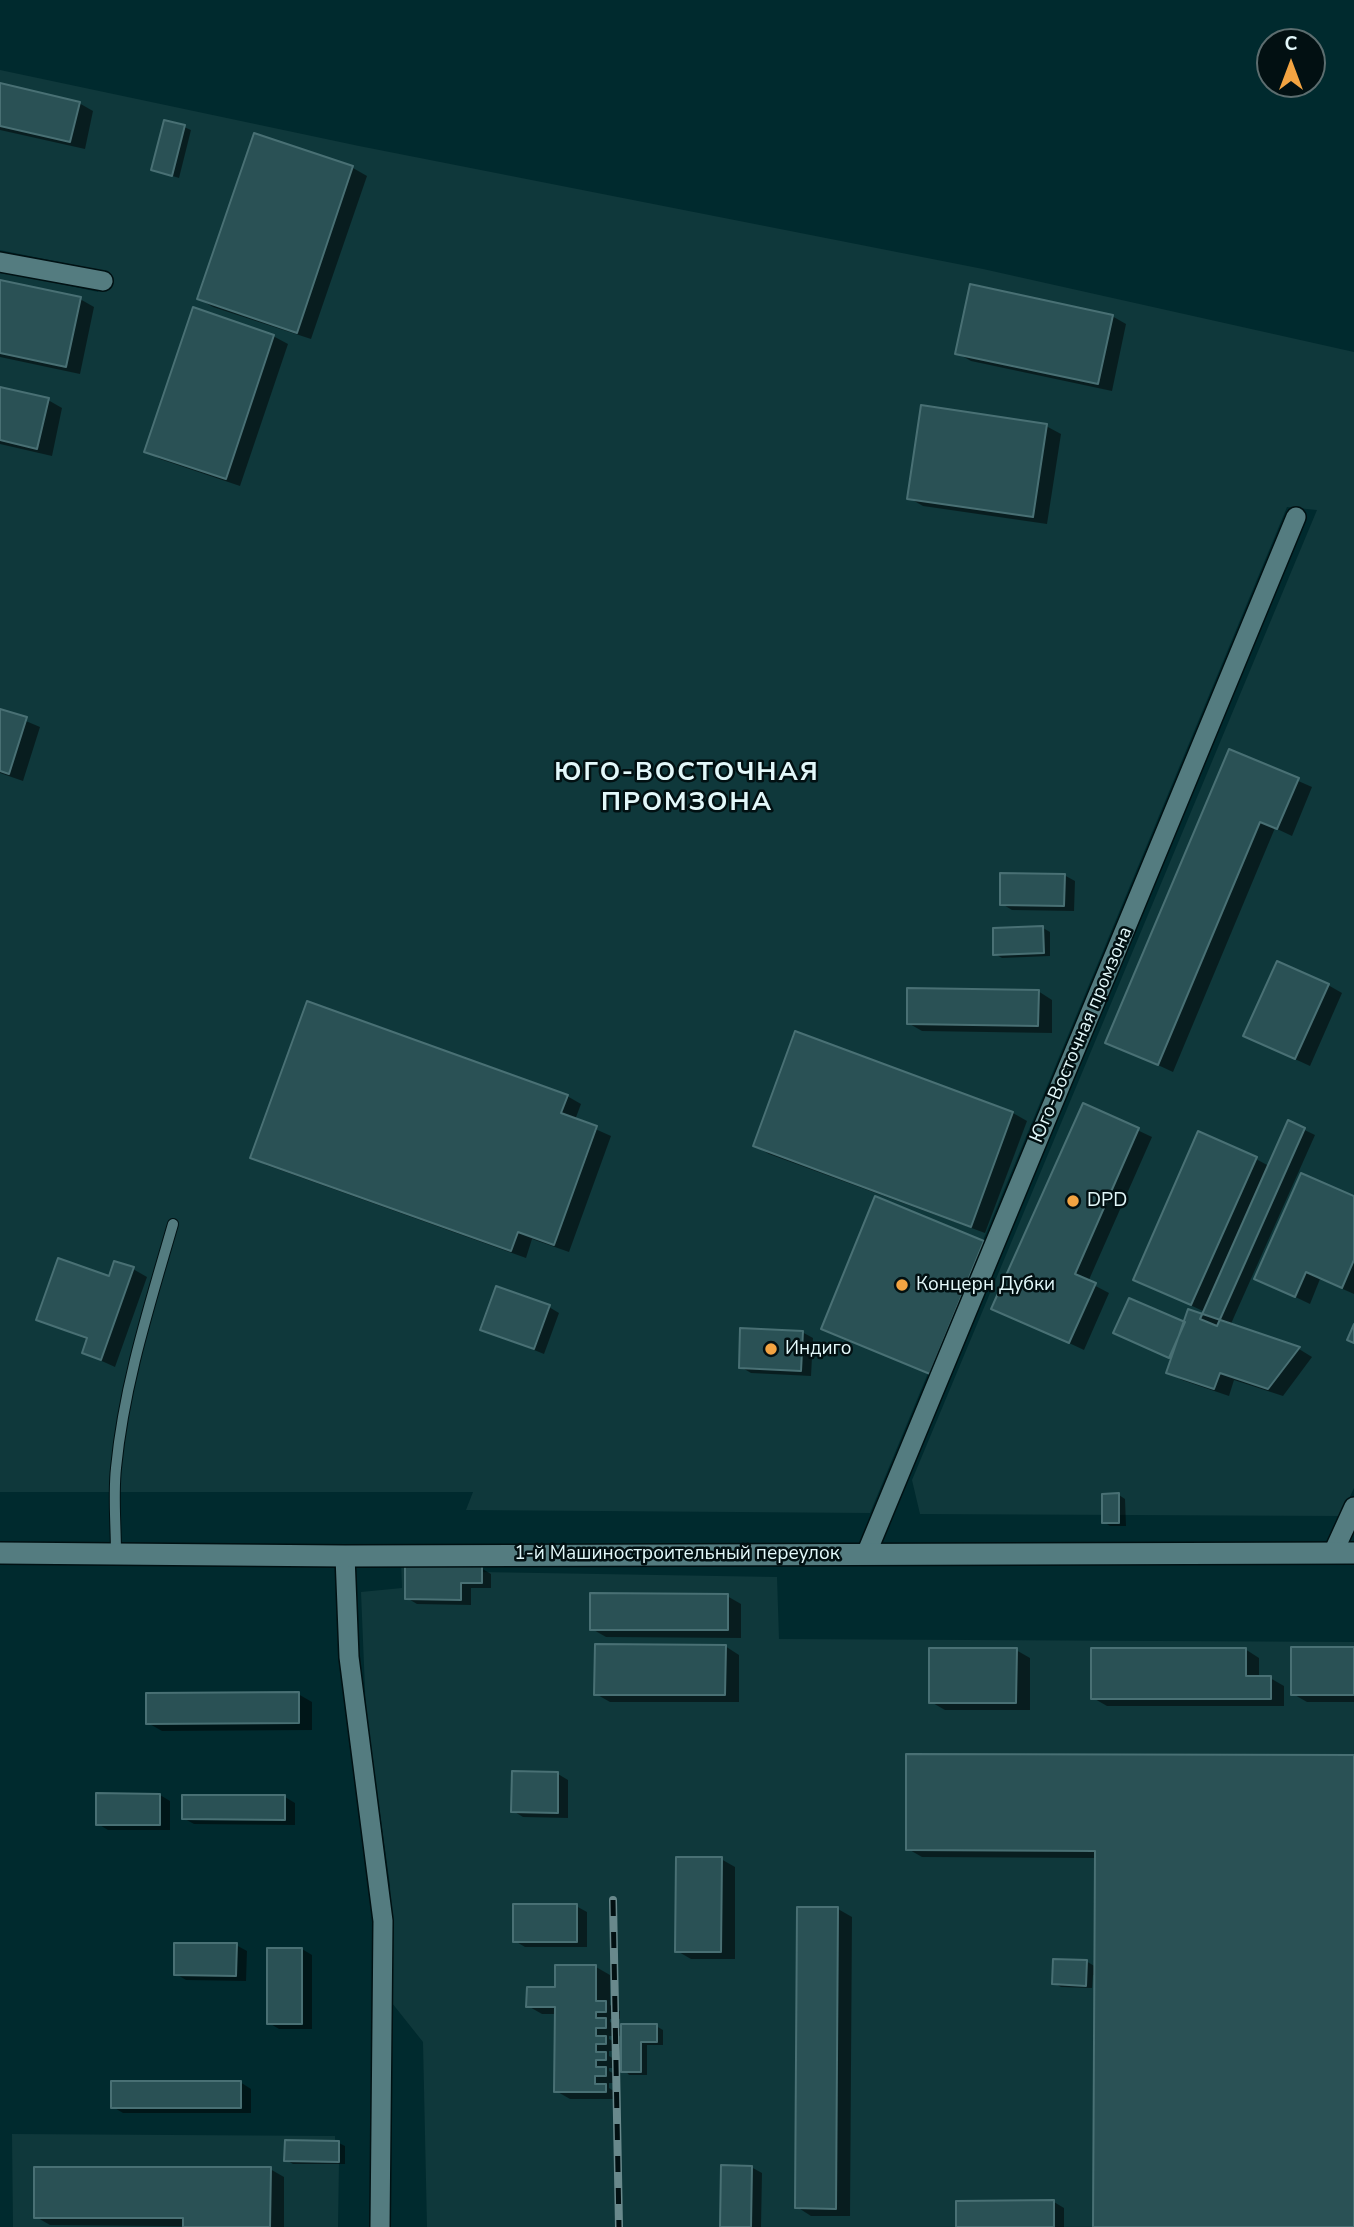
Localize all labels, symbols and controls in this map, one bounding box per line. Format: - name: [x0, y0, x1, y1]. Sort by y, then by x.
- north arrow: [1256, 28, 1326, 98]
- text: С: [1285, 31, 1297, 57]
- district label: ЮГО-ВОСТОЧНАЯ ПРОМЗОНА: [556, 758, 818, 820]
- street label: Юго-Восточная промзона: [1026, 923, 1138, 1147]
- place label: DPD: [1087, 1190, 1127, 1212]
- marker: DPD: [1065, 1193, 1081, 1209]
- place label: Концерн Дубки: [916, 1274, 1055, 1296]
- marker: Концерн Дубки: [894, 1277, 910, 1293]
- place label: Индиго: [785, 1338, 852, 1360]
- marker: Индиго: [763, 1341, 779, 1357]
- street label: 1-й Машиностроительный переулок: [514, 1543, 840, 1565]

